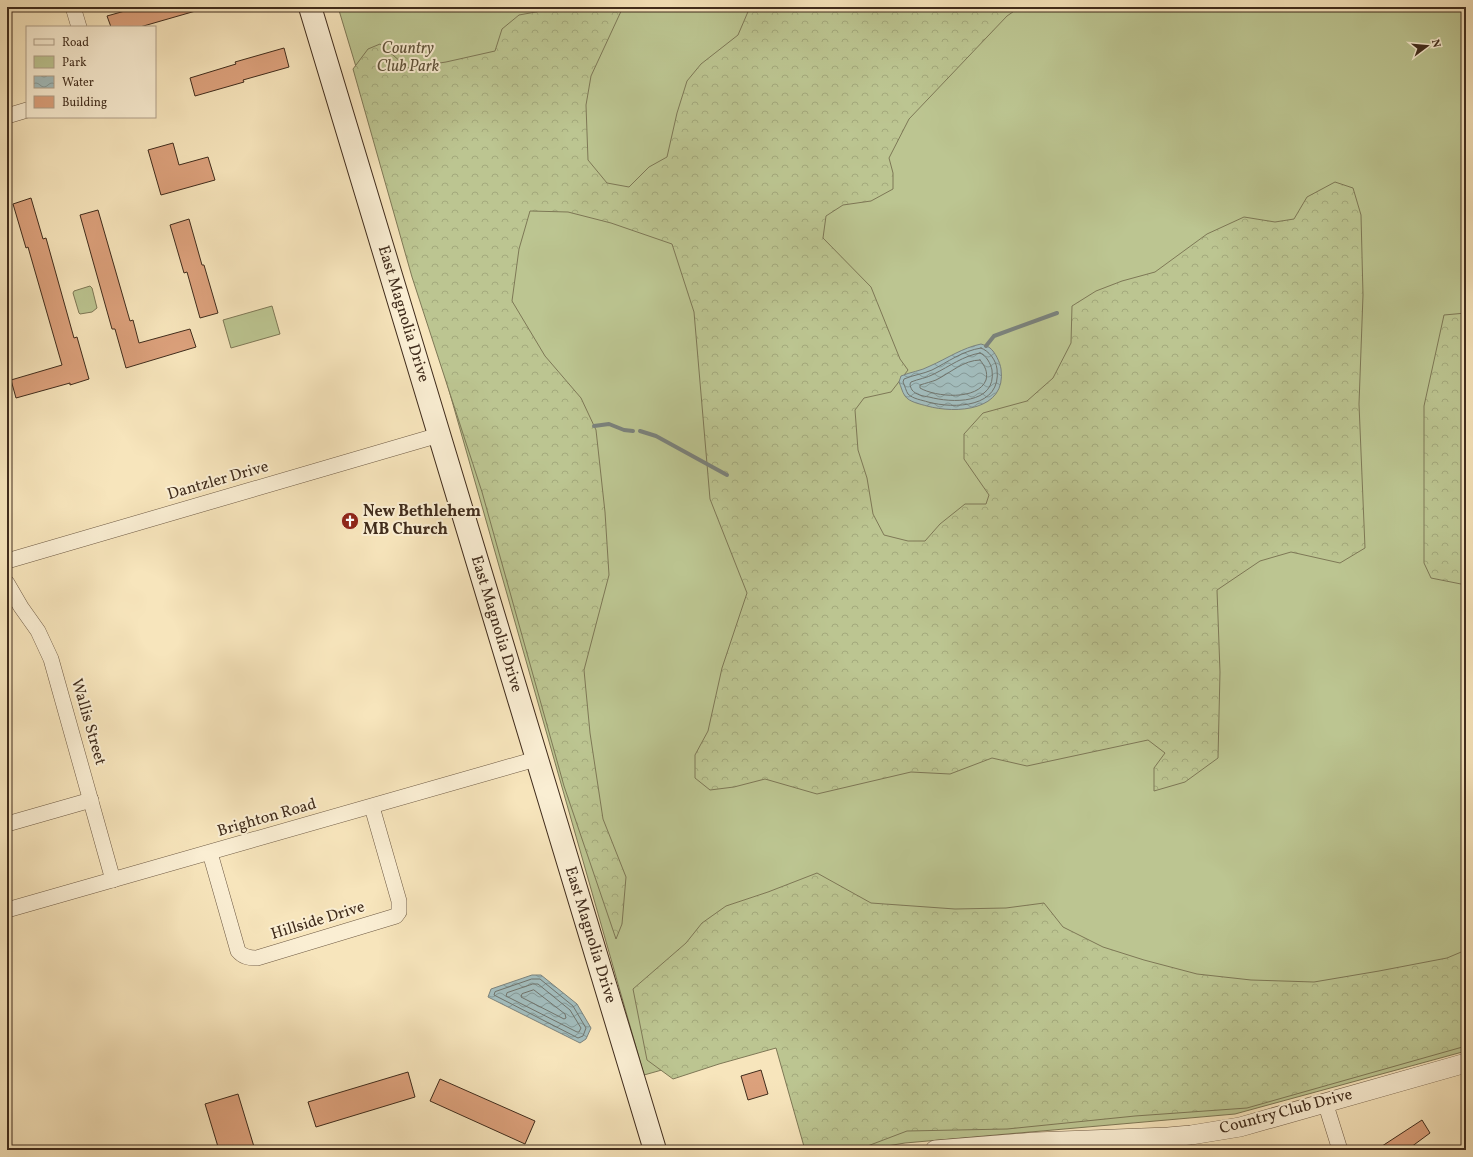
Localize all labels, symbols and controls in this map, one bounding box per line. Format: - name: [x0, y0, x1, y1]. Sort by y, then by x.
- legend: [26, 26, 156, 118]
- north arrow: [1407, 26, 1447, 66]
- text: Road: [62, 35, 89, 51]
- park label: Country Club Park: [377, 38, 440, 78]
- text: N: [1427, 38, 1443, 50]
- text: Park: [62, 55, 87, 71]
- text: Water: [62, 75, 94, 91]
- text: Building: [62, 95, 107, 111]
- street label: East Magnolia Drive: [372, 243, 434, 385]
- street label: Dantzler Drive: [165, 456, 271, 506]
- place label: New Bethlehem MB Church: [363, 501, 481, 541]
- church icon: New Bethlehem MB Church: [340, 511, 360, 531]
- street label: East Magnolia Drive: [465, 553, 527, 695]
- street label: Wallis Street: [65, 676, 111, 768]
- street label: Brighton Road: [215, 793, 319, 843]
- street label: East Magnolia Drive: [559, 864, 621, 1006]
- street label: Hillside Drive: [268, 896, 368, 946]
- street label: Country Club Drive: [1217, 1084, 1355, 1140]

